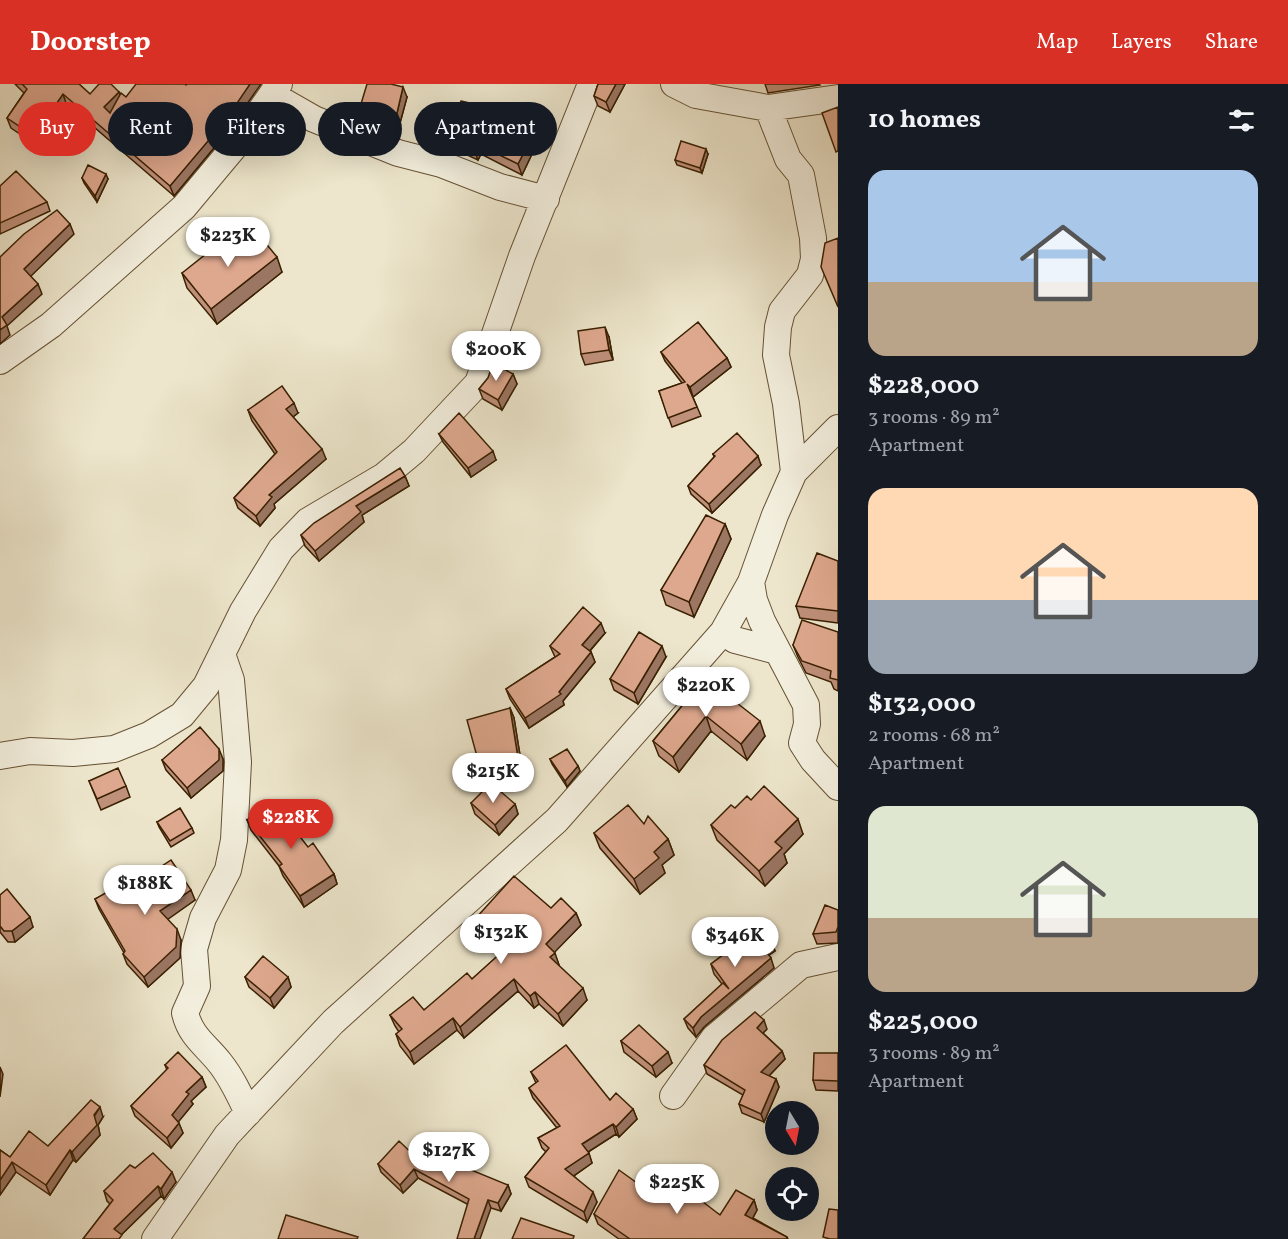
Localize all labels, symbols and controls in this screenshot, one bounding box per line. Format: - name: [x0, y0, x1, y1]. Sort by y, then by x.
- text: Doorstep: [30, 23, 151, 62]
- text: Map: [1036, 28, 1078, 57]
- text: Layers: [1111, 28, 1172, 57]
- text: Share: [1205, 28, 1258, 57]
- chip: Buy: [18, 102, 96, 156]
- chip: Rent: [108, 102, 193, 156]
- chip: Filters: [205, 102, 306, 156]
- chip: New: [318, 102, 402, 156]
- chip: Apartment: [414, 102, 557, 156]
- text: 10 homes: [868, 102, 981, 138]
- icon: filters: [1225, 104, 1258, 137]
- icon: home: [1009, 209, 1117, 317]
- pin: $223K: [186, 217, 270, 268]
- text: $223K: [200, 222, 256, 250]
- pin: $200K: [454, 331, 538, 382]
- text: $200K: [466, 336, 526, 364]
- text: $228,000: [868, 368, 979, 404]
- text: 3 rooms · 89 m²: [868, 404, 1000, 432]
- text: Apartment: [868, 432, 964, 460]
- icon: home: [1009, 527, 1117, 635]
- pin: $220K: [664, 667, 748, 718]
- text: $220K: [677, 672, 735, 700]
- text: $132,000: [868, 686, 976, 722]
- text: 2 rooms · 68 m²: [868, 722, 1000, 750]
- text: Apartment: [868, 750, 964, 778]
- pin: $215K: [451, 753, 535, 804]
- text: $215K: [466, 758, 520, 786]
- pin: $228K: [249, 799, 333, 850]
- text: $228K: [262, 804, 320, 832]
- icon: home: [1009, 845, 1117, 953]
- pin: $188K: [103, 865, 187, 916]
- text: $188K: [117, 870, 173, 898]
- pin: $132K: [459, 914, 543, 965]
- pin: $346K: [693, 917, 777, 968]
- text: $132K: [474, 919, 528, 947]
- text: $346K: [706, 922, 764, 950]
- text: $225,000: [868, 1004, 978, 1040]
- text: 3 rooms · 89 m²: [868, 1040, 1000, 1068]
- text: Apartment: [868, 1068, 964, 1096]
- north arrow: [765, 1101, 819, 1155]
- map controls: [765, 1101, 819, 1221]
- pin: $127K: [407, 1132, 491, 1183]
- text: $127K: [422, 1137, 476, 1165]
- pin: $225K: [635, 1164, 719, 1215]
- button: locate: [765, 1167, 819, 1221]
- text: $225K: [649, 1169, 705, 1197]

